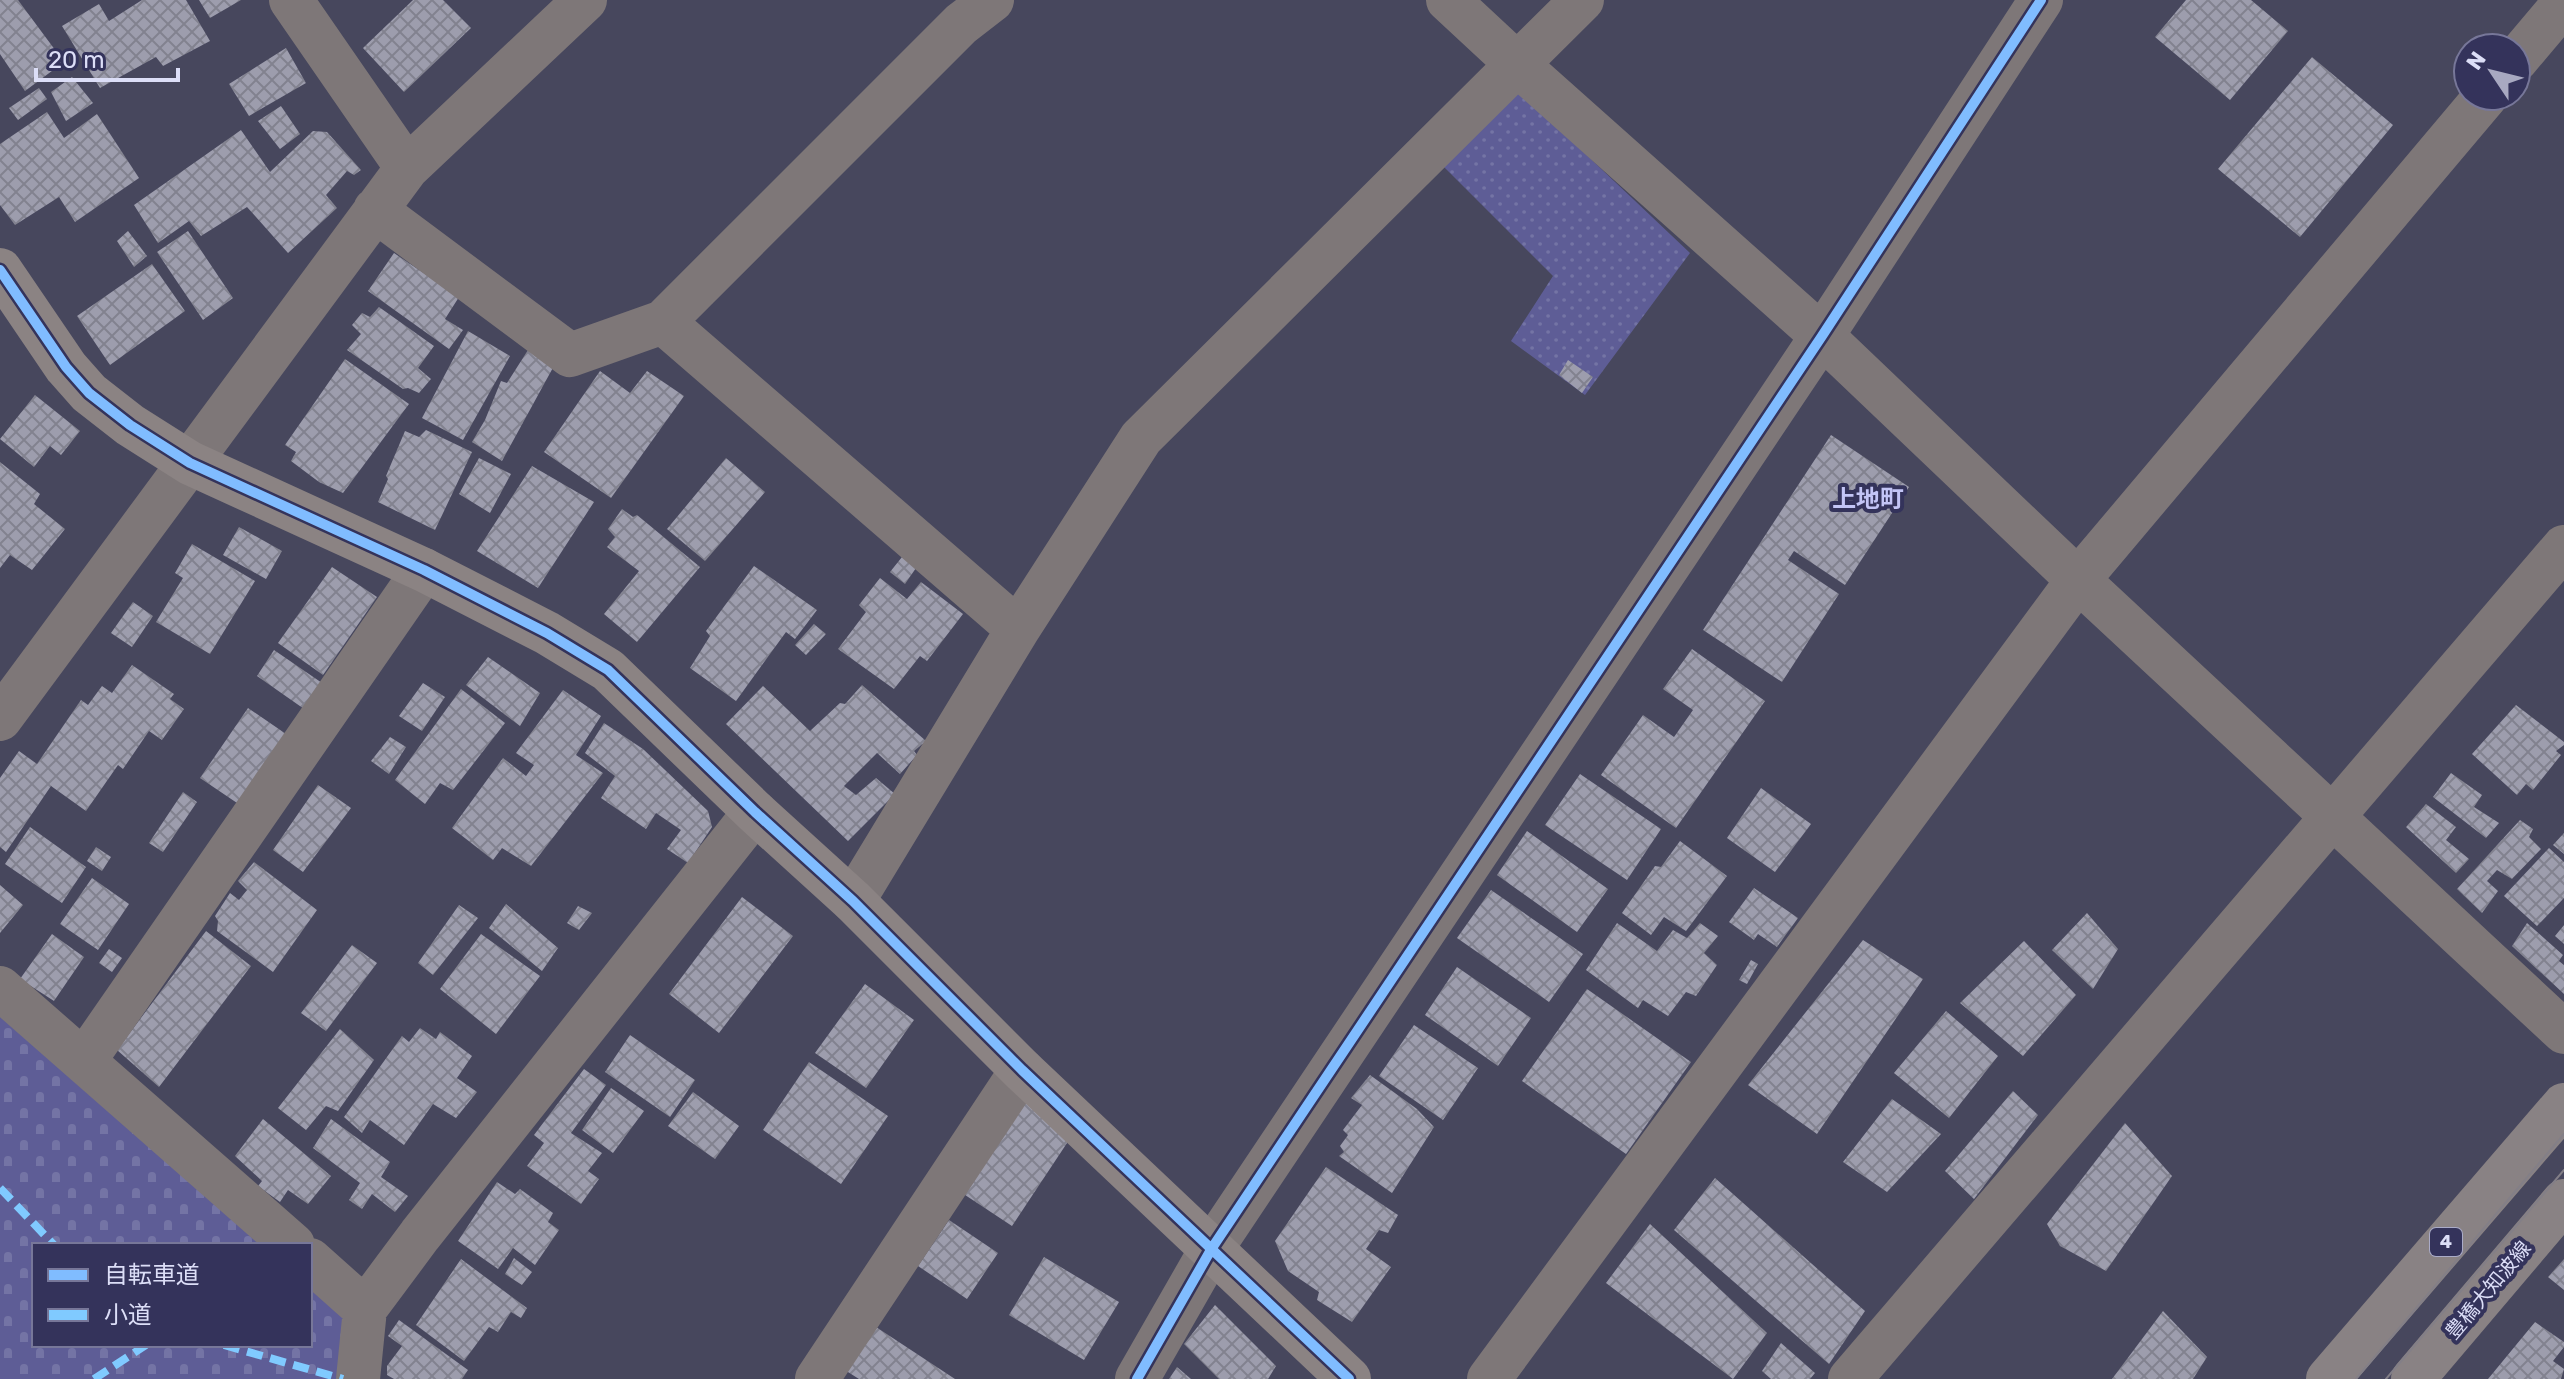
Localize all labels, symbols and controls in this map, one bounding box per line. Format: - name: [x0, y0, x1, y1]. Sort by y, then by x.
- scale bar: [36, 32, 178, 82]
- north arrow: [2452, 32, 2532, 112]
- text: 20 m: [48, 46, 105, 74]
- text: N: [2460, 47, 2492, 75]
- district label: 上地町: [1832, 485, 1904, 513]
- road number: 4: [2430, 1228, 2462, 1256]
- street label: 豊橋大知波線: [2440, 1236, 2536, 1344]
- legend: [32, 1243, 312, 1347]
- text: 自転車道: [104, 1261, 200, 1289]
- text: 小道: [104, 1301, 152, 1329]

